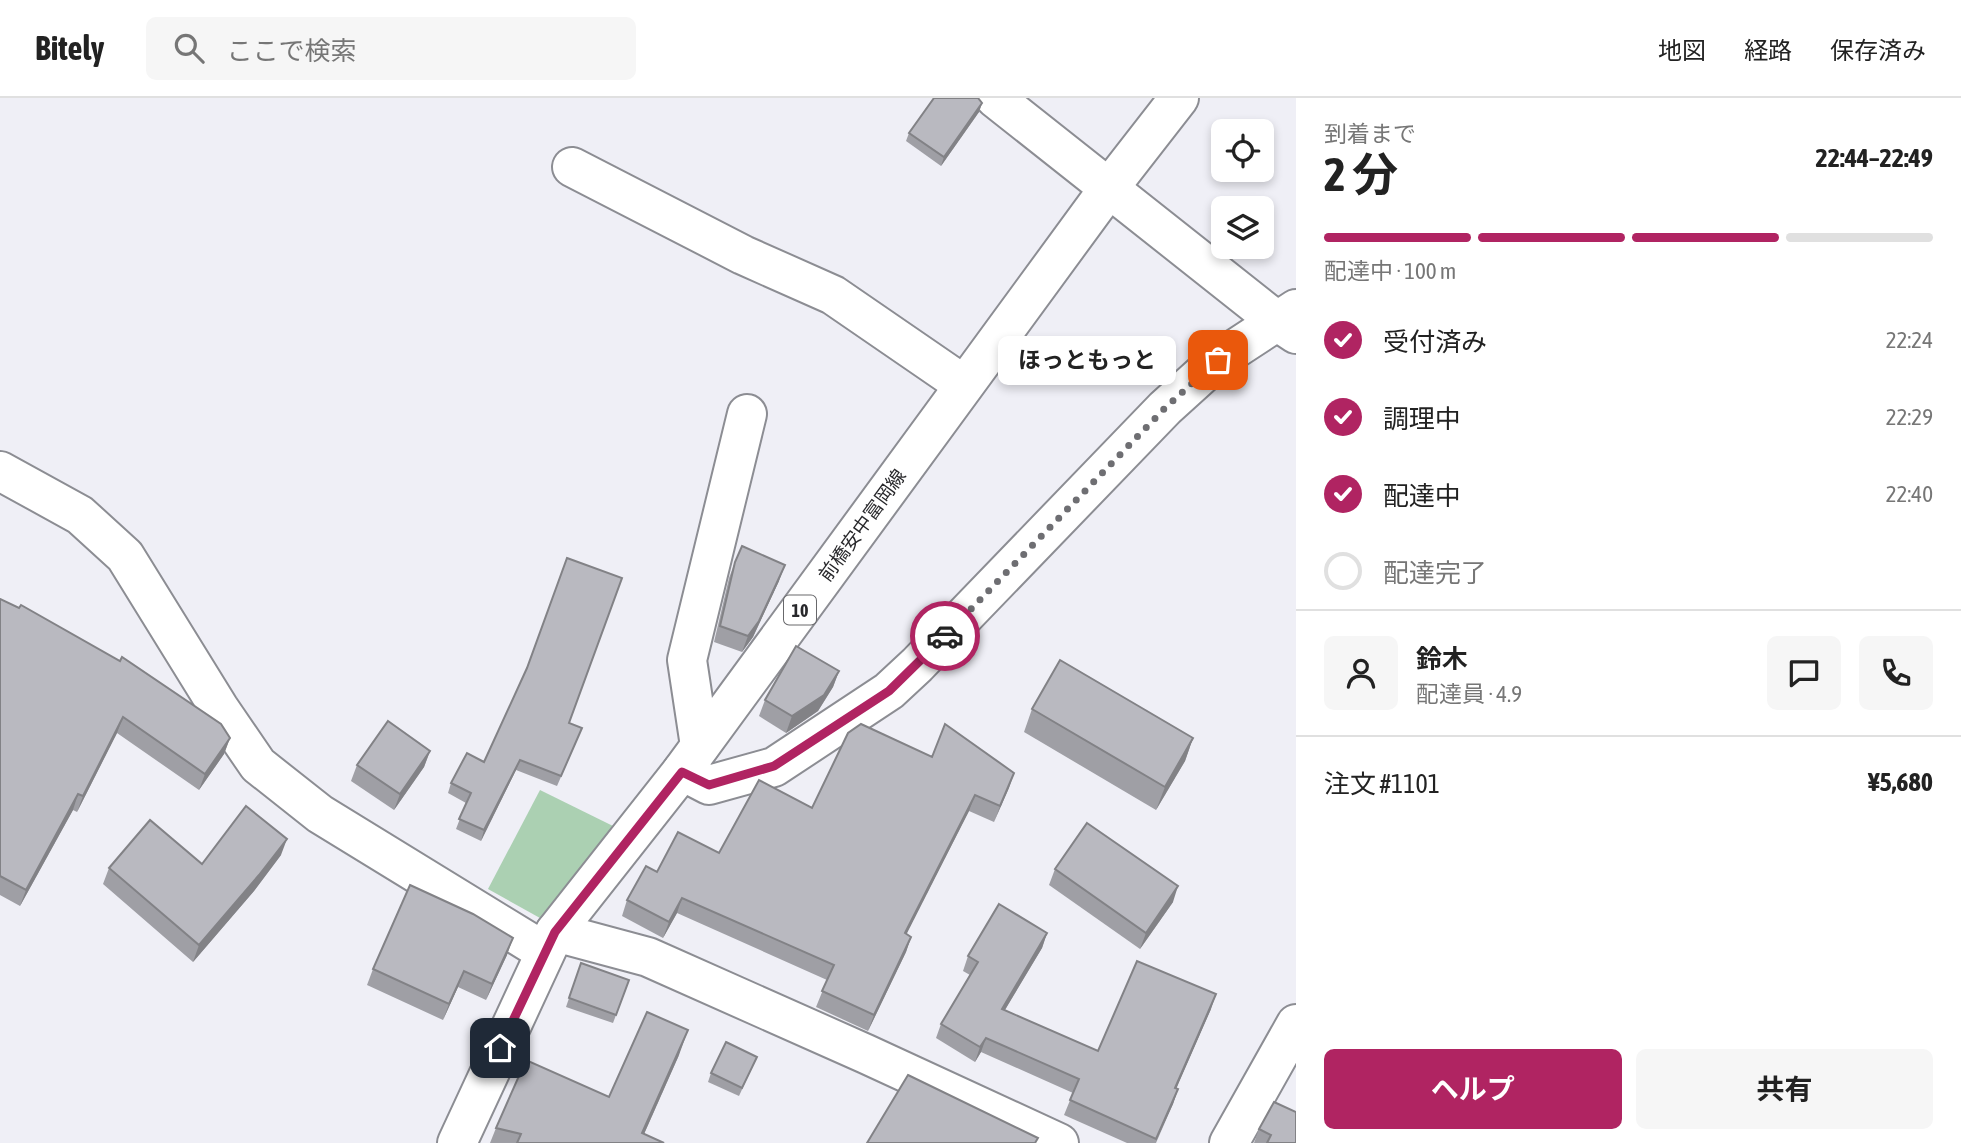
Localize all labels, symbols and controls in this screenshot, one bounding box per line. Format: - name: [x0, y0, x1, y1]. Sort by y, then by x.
- search box: [146, 17, 636, 80]
- text: Bitely: [35, 29, 104, 67]
- icon: search: [170, 29, 208, 67]
- text: ここで検索: [226, 36, 356, 66]
- text: 地図: [1658, 37, 1706, 64]
- text: 経路: [1744, 37, 1792, 64]
- text: 保存済み: [1830, 37, 1926, 64]
- map controls: [1211, 119, 1274, 259]
- button: locate: [1211, 119, 1274, 182]
- text: 到着まで: [1324, 121, 1416, 147]
- text: 22:44–22:49: [1816, 143, 1933, 173]
- text: 2 分: [1324, 148, 1398, 201]
- button: layers: [1211, 196, 1274, 259]
- text: 配達中 · 100 m: [1324, 258, 1456, 284]
- icon: check: [1324, 321, 1362, 359]
- text: 受付済み: [1383, 327, 1487, 357]
- text: 22:24: [1886, 327, 1933, 353]
- pin: [1188, 330, 1248, 390]
- callout: ほっともっと: [998, 336, 1176, 384]
- icon: bag: [1199, 341, 1237, 379]
- text: ほっともっと: [1018, 347, 1156, 373]
- icon: check: [1324, 398, 1362, 436]
- text: 調理中: [1383, 404, 1461, 434]
- text: 22:29: [1886, 404, 1933, 430]
- street label: 前橋安中富岡線: [814, 465, 910, 585]
- icon: check: [1324, 475, 1362, 513]
- text: 配達中: [1383, 481, 1461, 511]
- text: 22:40: [1886, 481, 1933, 507]
- text: 配達完了: [1383, 558, 1487, 588]
- road number: 10: [784, 596, 816, 624]
- courier: [910, 601, 980, 671]
- icon: car: [926, 617, 964, 655]
- button: person: [1324, 636, 1398, 710]
- button: chat: [1767, 636, 1841, 710]
- button: phone: [1859, 636, 1933, 710]
- text: 鈴木: [1416, 644, 1468, 674]
- text: 配達員 · 4.9: [1416, 681, 1522, 707]
- text: ¥5,680: [1868, 767, 1933, 797]
- text: 注文 #1101: [1324, 769, 1440, 799]
- pin: [470, 1018, 530, 1078]
- icon: home: [481, 1029, 519, 1067]
- button: ヘルプ: [1324, 1049, 1622, 1129]
- button: 共有: [1636, 1049, 1933, 1129]

